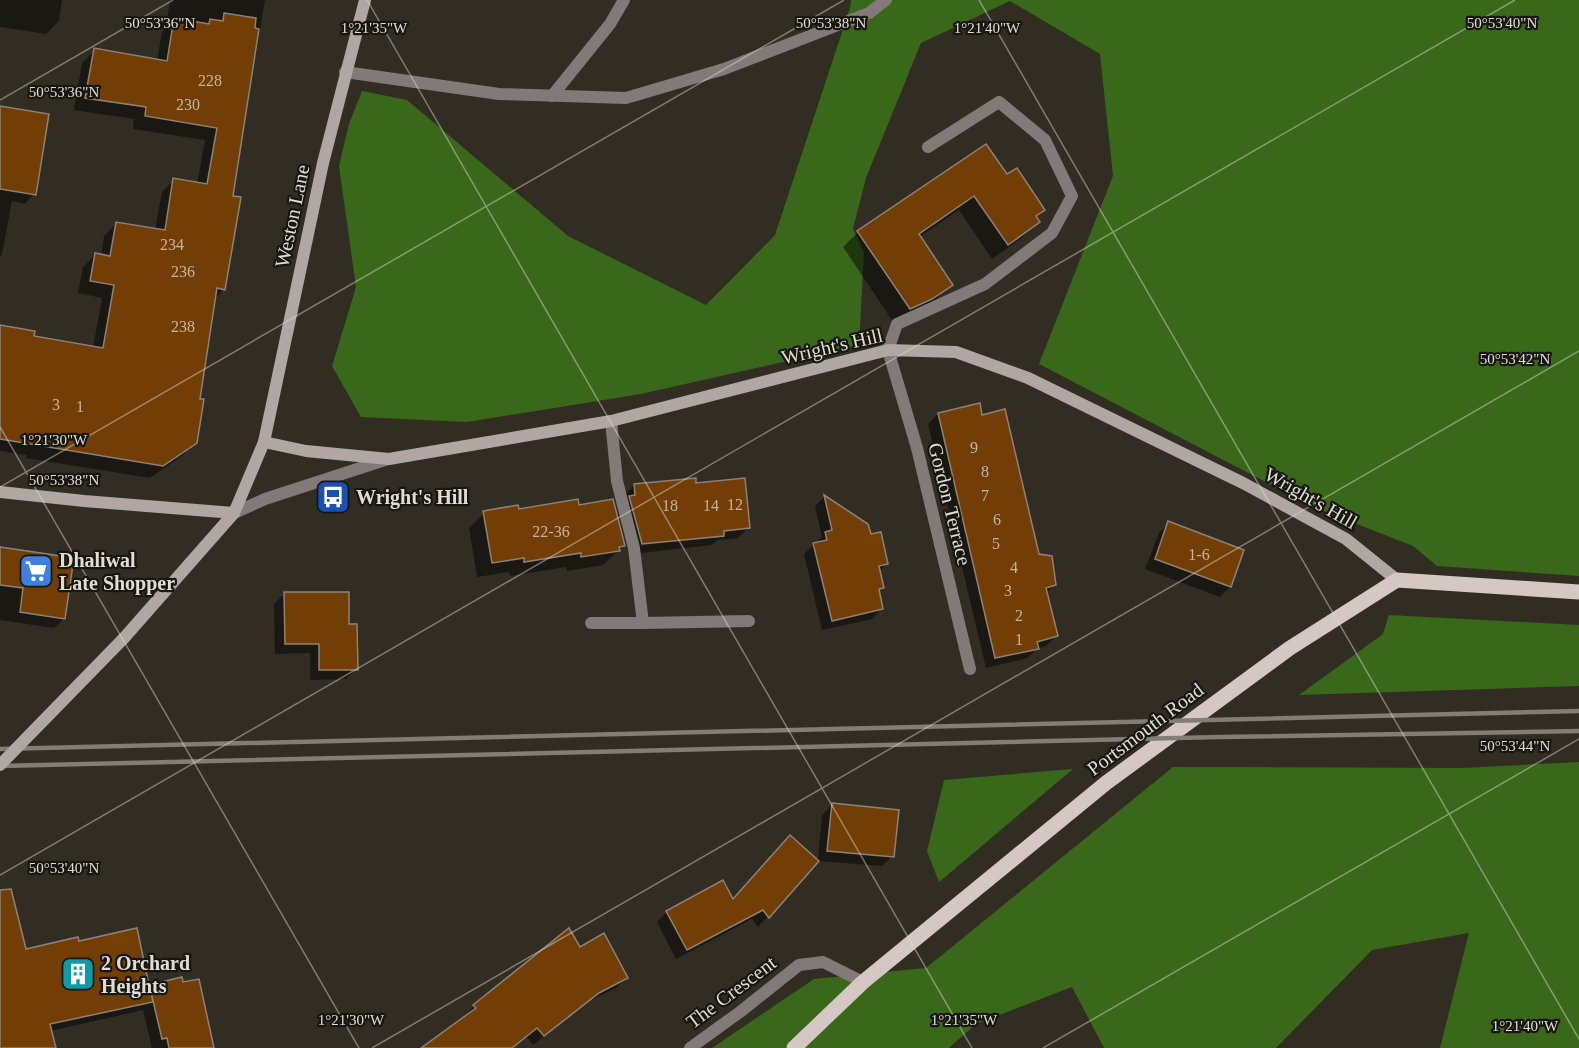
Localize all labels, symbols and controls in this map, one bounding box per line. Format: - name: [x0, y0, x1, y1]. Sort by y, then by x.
- text: 50°53'36"N: [125, 15, 195, 31]
- text: 50°53'38"N: [796, 15, 866, 31]
- text: 50°53'40"N: [1467, 15, 1537, 31]
- text: 1°21'35"W: [341, 20, 408, 36]
- text: 1°21'40"W: [954, 20, 1021, 36]
- house number: 228: [198, 72, 222, 89]
- text: 50°53'36"N: [29, 84, 99, 100]
- house number: 230: [176, 96, 200, 113]
- street label: Weston Lane: [270, 163, 314, 269]
- house number: 234: [160, 236, 184, 253]
- house number: 236: [171, 263, 195, 280]
- house number: 238: [171, 318, 195, 335]
- street label: Wright's Hill: [779, 324, 885, 369]
- text: 50°53'42"N: [1480, 351, 1550, 367]
- house number: 3: [52, 396, 60, 413]
- house number: 1: [76, 398, 84, 415]
- text: 1°21'30"W: [21, 432, 88, 448]
- house number: 9: [970, 439, 978, 456]
- street label: Gordon Terrace: [924, 441, 976, 568]
- house number: 8: [981, 463, 989, 480]
- street label: Wright's Hill: [1260, 463, 1362, 534]
- text: 50°53'38"N: [29, 472, 99, 488]
- bus stop icon: Wright's Hill: [315, 479, 351, 515]
- place label: Wright's Hill: [356, 486, 469, 509]
- house number: 7: [981, 487, 989, 504]
- house number: 12: [727, 496, 743, 513]
- house number: 18: [662, 497, 678, 514]
- house number: 14: [703, 497, 719, 514]
- house number: 6: [993, 511, 1001, 528]
- house number: 22-36: [532, 523, 570, 540]
- house number: 5: [992, 535, 1000, 552]
- house number: 1-6: [1188, 546, 1210, 563]
- place label: Dhaliwal Late Shopper: [59, 549, 175, 595]
- supermarket icon: Dhaliwal Late Shopper: [18, 553, 54, 589]
- house number: 4: [1010, 559, 1018, 576]
- house number: 3: [1004, 582, 1012, 599]
- house number: 2: [1015, 607, 1023, 624]
- house number: 1: [1015, 631, 1023, 648]
- street label: Portsmouth Road: [1083, 678, 1207, 780]
- text: 50°53'44"N: [1480, 738, 1550, 754]
- text: 50°53'40"N: [29, 860, 99, 876]
- street label: The Crescent: [682, 951, 780, 1033]
- place label: 2 Orchard Heights: [101, 952, 190, 998]
- building icon: 2 Orchard Heights: [60, 956, 96, 992]
- text: 1°21'30"W: [318, 1012, 385, 1028]
- text: 1°21'35"W: [931, 1012, 998, 1028]
- text: 1°21'40"W: [1492, 1018, 1559, 1034]

